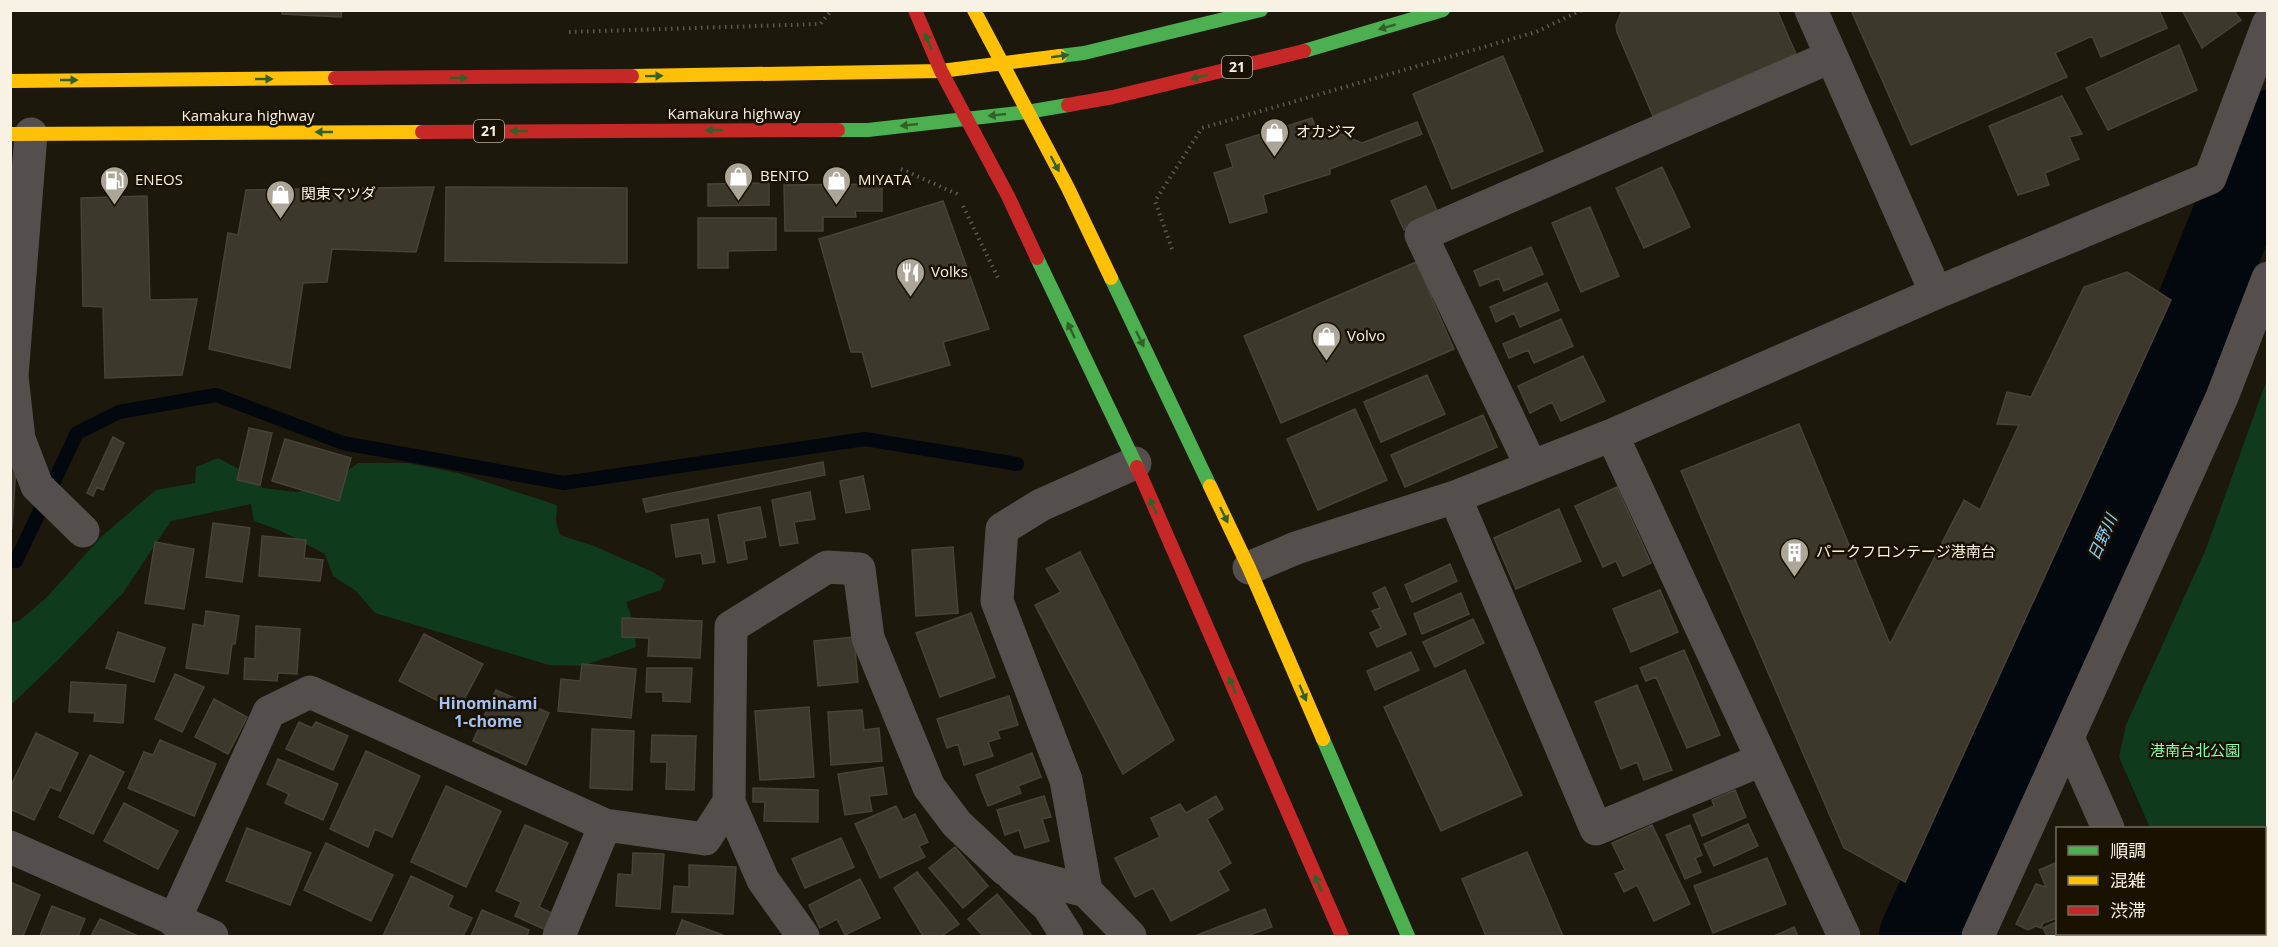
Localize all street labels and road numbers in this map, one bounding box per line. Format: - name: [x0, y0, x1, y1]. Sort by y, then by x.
- road number: 21: [1222, 56, 1252, 78]
- street label: Kamakura highway: [668, 103, 801, 123]
- street label: Kamakura highway: [182, 105, 315, 125]
- road number: 21: [474, 120, 504, 142]

